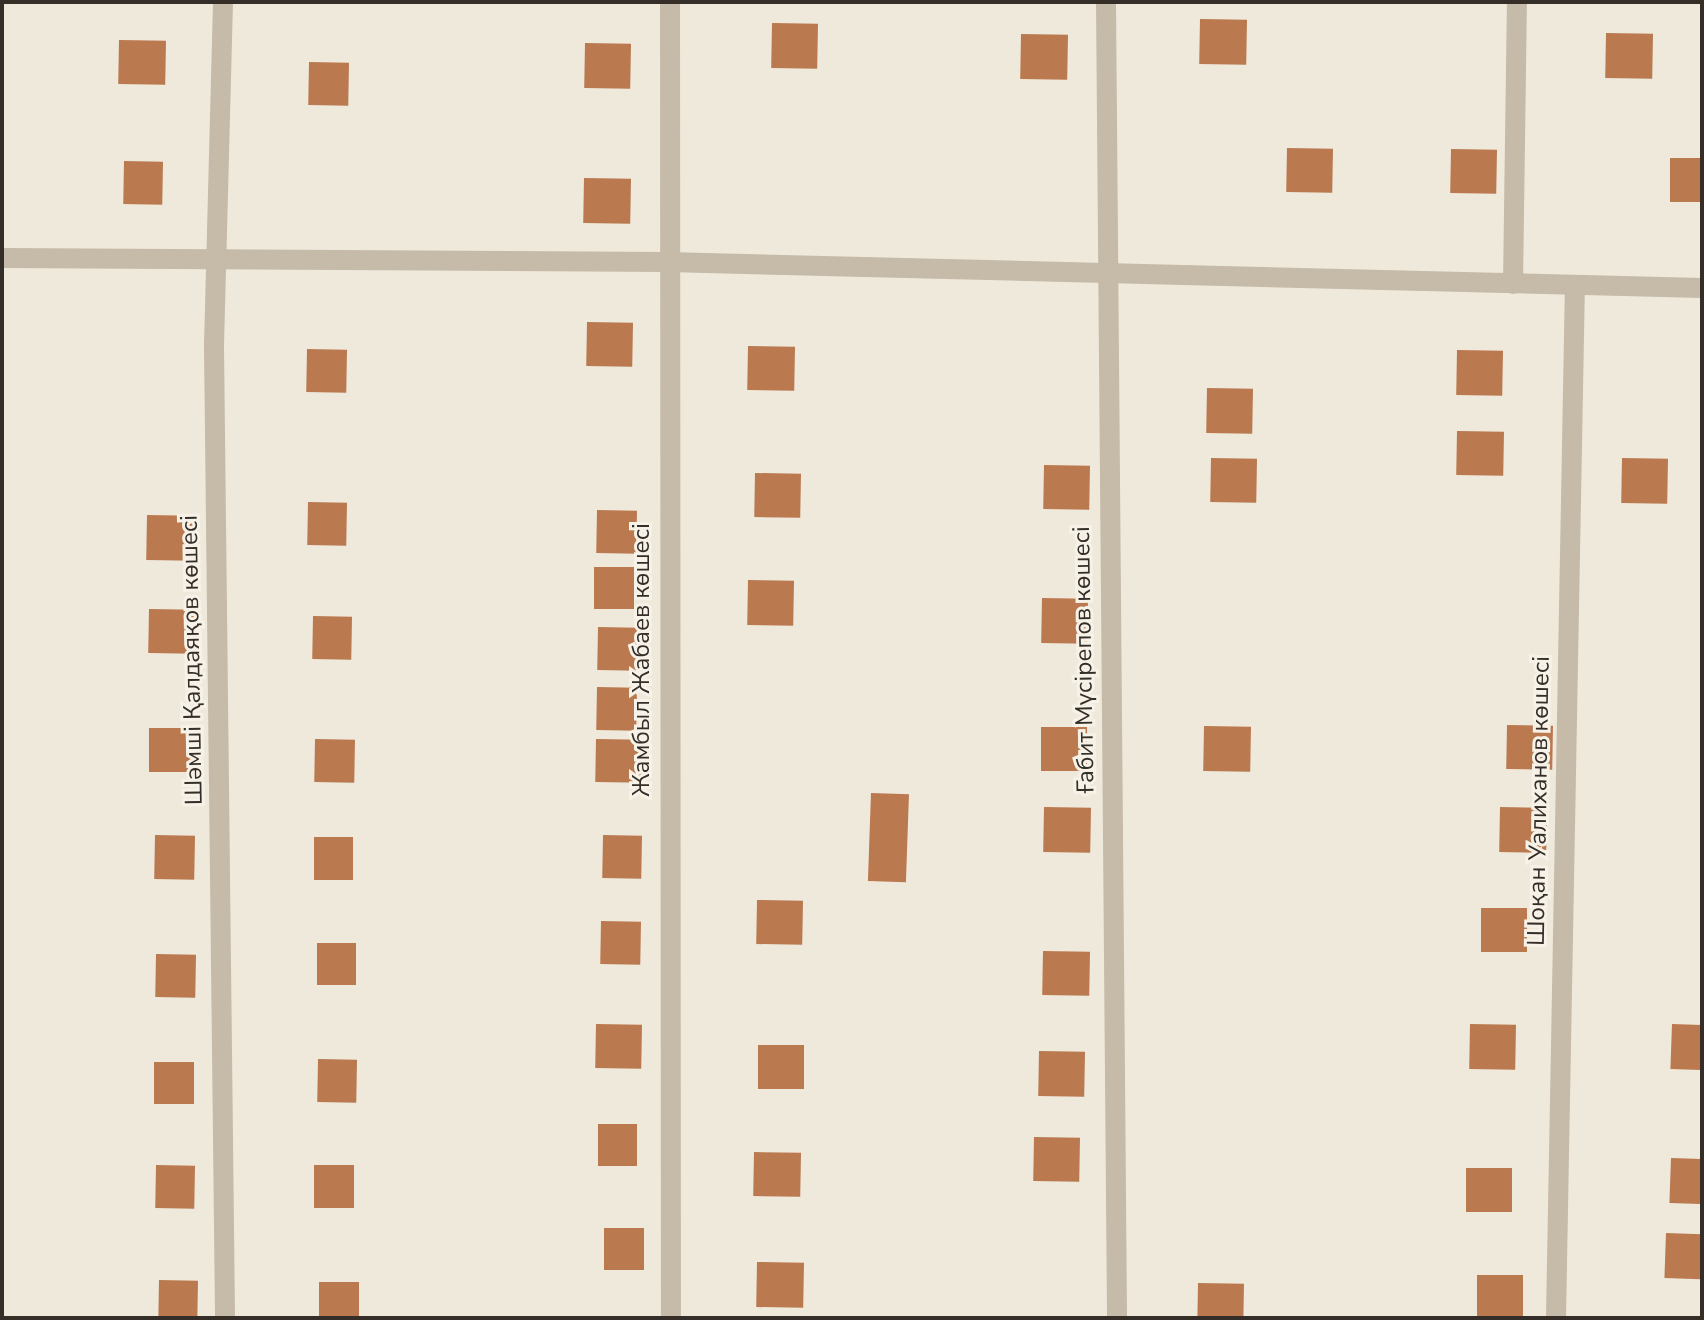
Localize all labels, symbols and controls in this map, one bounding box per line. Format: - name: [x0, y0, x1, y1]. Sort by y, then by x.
- street label: Шәмші Қалдаяқов көшесі: [175, 515, 209, 805]
- street label: Жамбыл Жабаев көшесі: [628, 523, 656, 797]
- street label: Ғабит Мүсірепов көшесі: [1067, 526, 1101, 794]
- street label: Шоқан Уалиханов көшесі: [1522, 656, 1556, 946]

